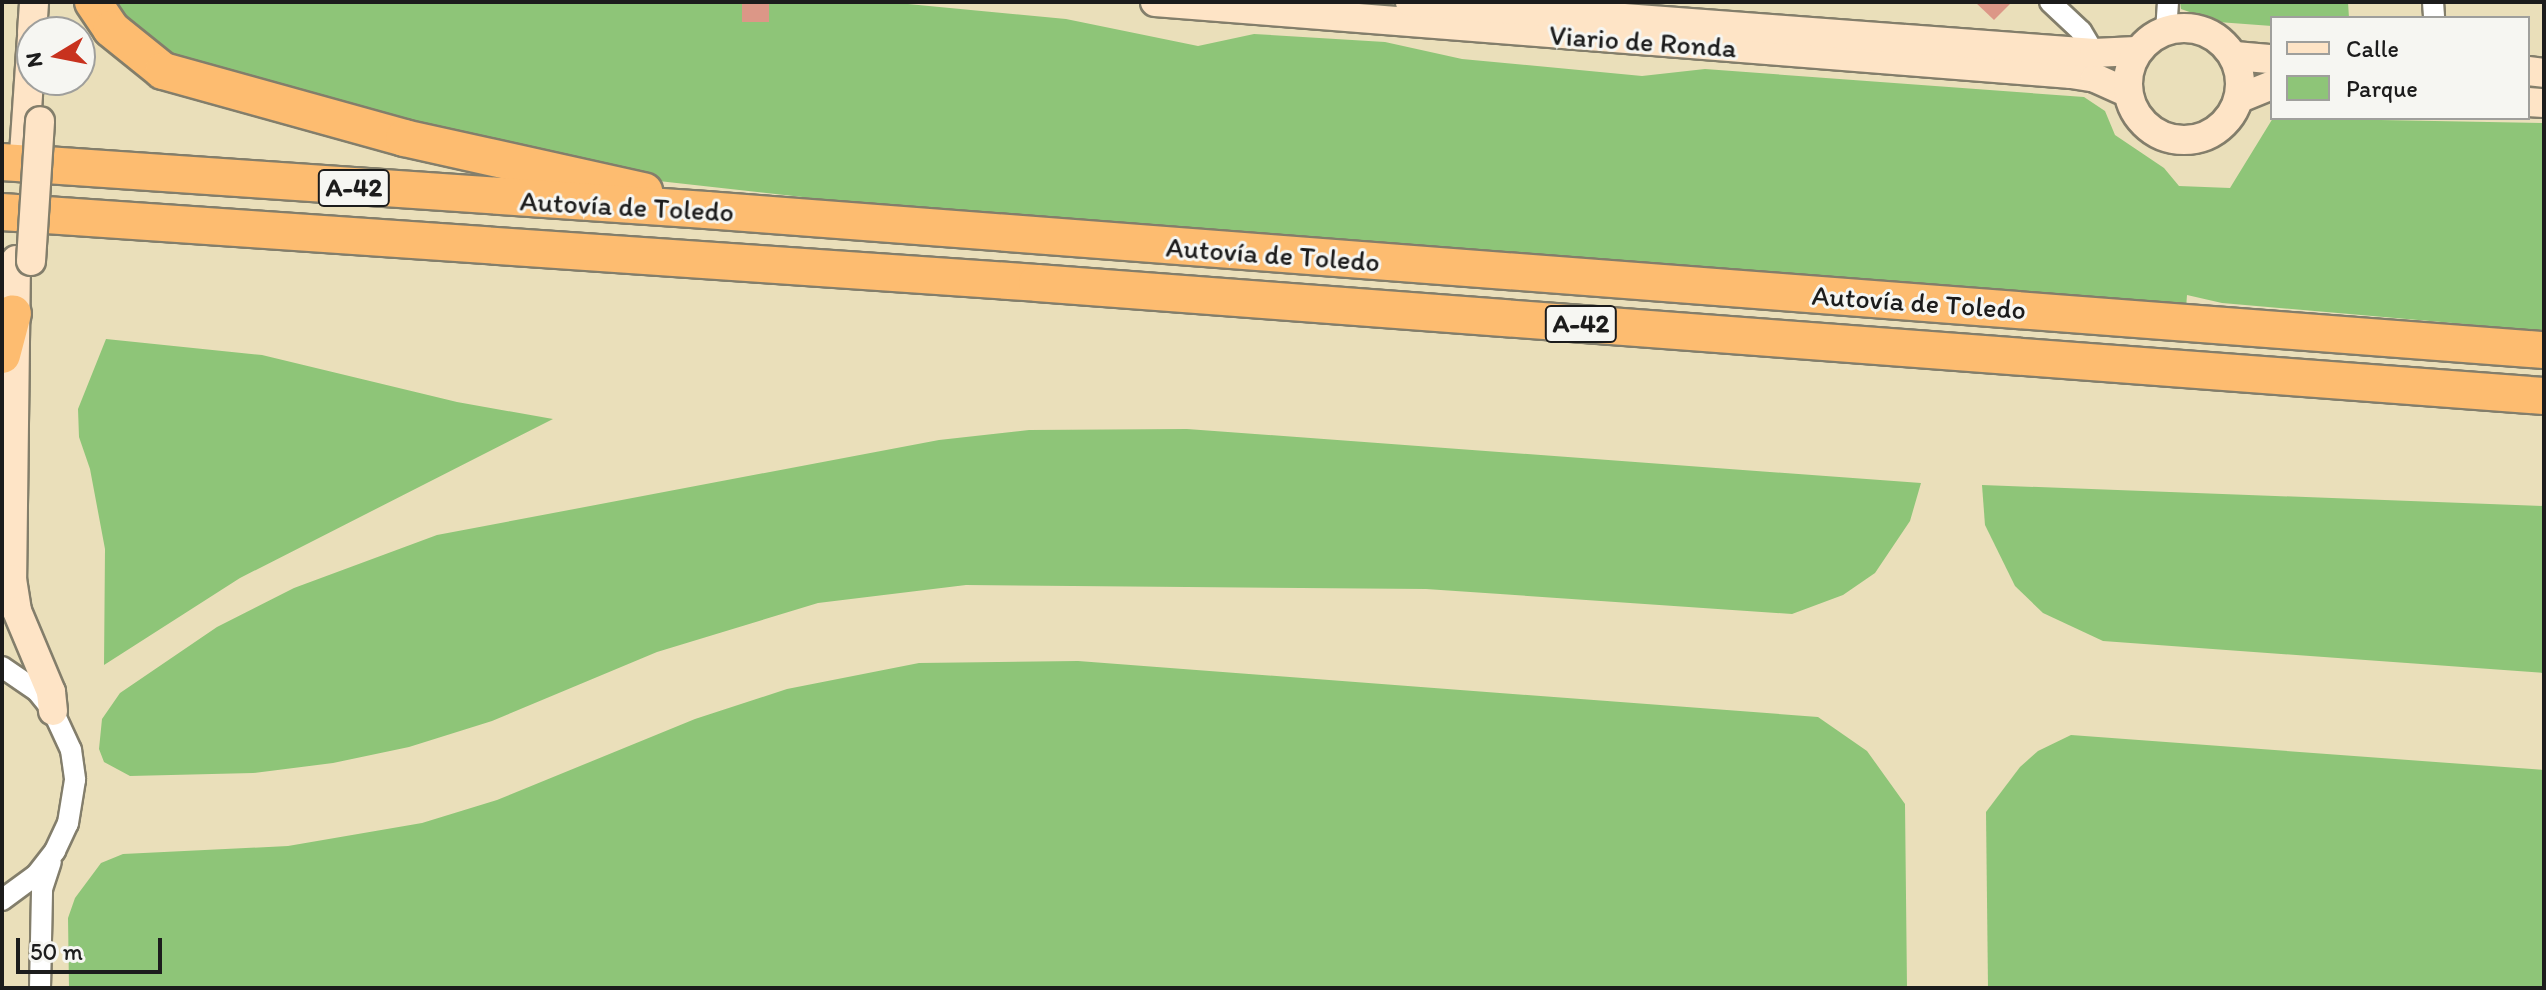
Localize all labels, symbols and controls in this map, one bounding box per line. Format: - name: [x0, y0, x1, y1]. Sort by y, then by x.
- north arrow: [16, 16, 96, 96]
- legend: [2270, 16, 2530, 120]
- street label: Viario de Ronda: [1549, 18, 1737, 64]
- text: Calle: [2346, 34, 2399, 63]
- text: N: [19, 50, 48, 70]
- text: Parque: [2346, 74, 2418, 103]
- road number: A-42: [316, 166, 392, 210]
- street label: Autovía de Toledo: [520, 184, 734, 228]
- street label: Autovía de Toledo: [1166, 230, 1380, 278]
- street label: Autovía de Toledo: [1812, 278, 2026, 326]
- road number: A-42: [1543, 302, 1619, 346]
- scale bar: [20, 922, 166, 972]
- text: 50 m: [30, 937, 83, 966]

